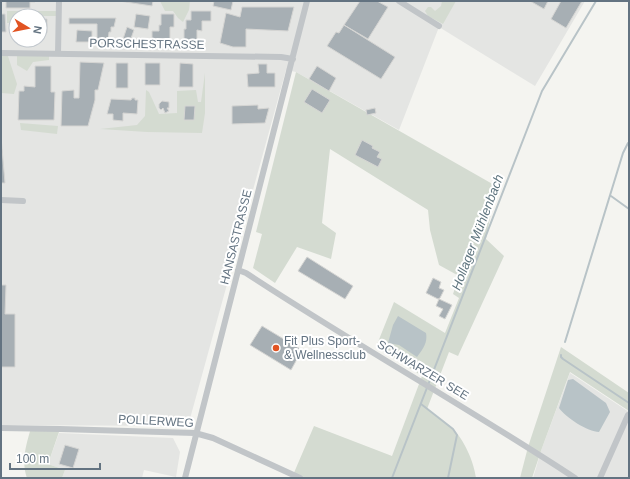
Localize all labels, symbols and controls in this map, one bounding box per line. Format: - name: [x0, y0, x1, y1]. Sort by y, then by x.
- north arrow: [8, 8, 48, 48]
- text: N: [31, 25, 44, 35]
- street label: PORSCHESTRASSE: [89, 36, 205, 52]
- water label: Hollager Mühlenbach: [448, 172, 506, 292]
- street label: HANSASTRASSE: [217, 188, 255, 286]
- place label: Fit Plus Sport- & Wellnessclub: [284, 334, 366, 362]
- street label: SCHWARZER SEE: [375, 337, 471, 403]
- marker: Fit Plus Sport- & Wellnessclub: [271, 343, 281, 353]
- street label: POLLERWEG: [118, 412, 194, 430]
- scale bar: [10, 445, 100, 471]
- text: 100 m: [16, 452, 49, 466]

